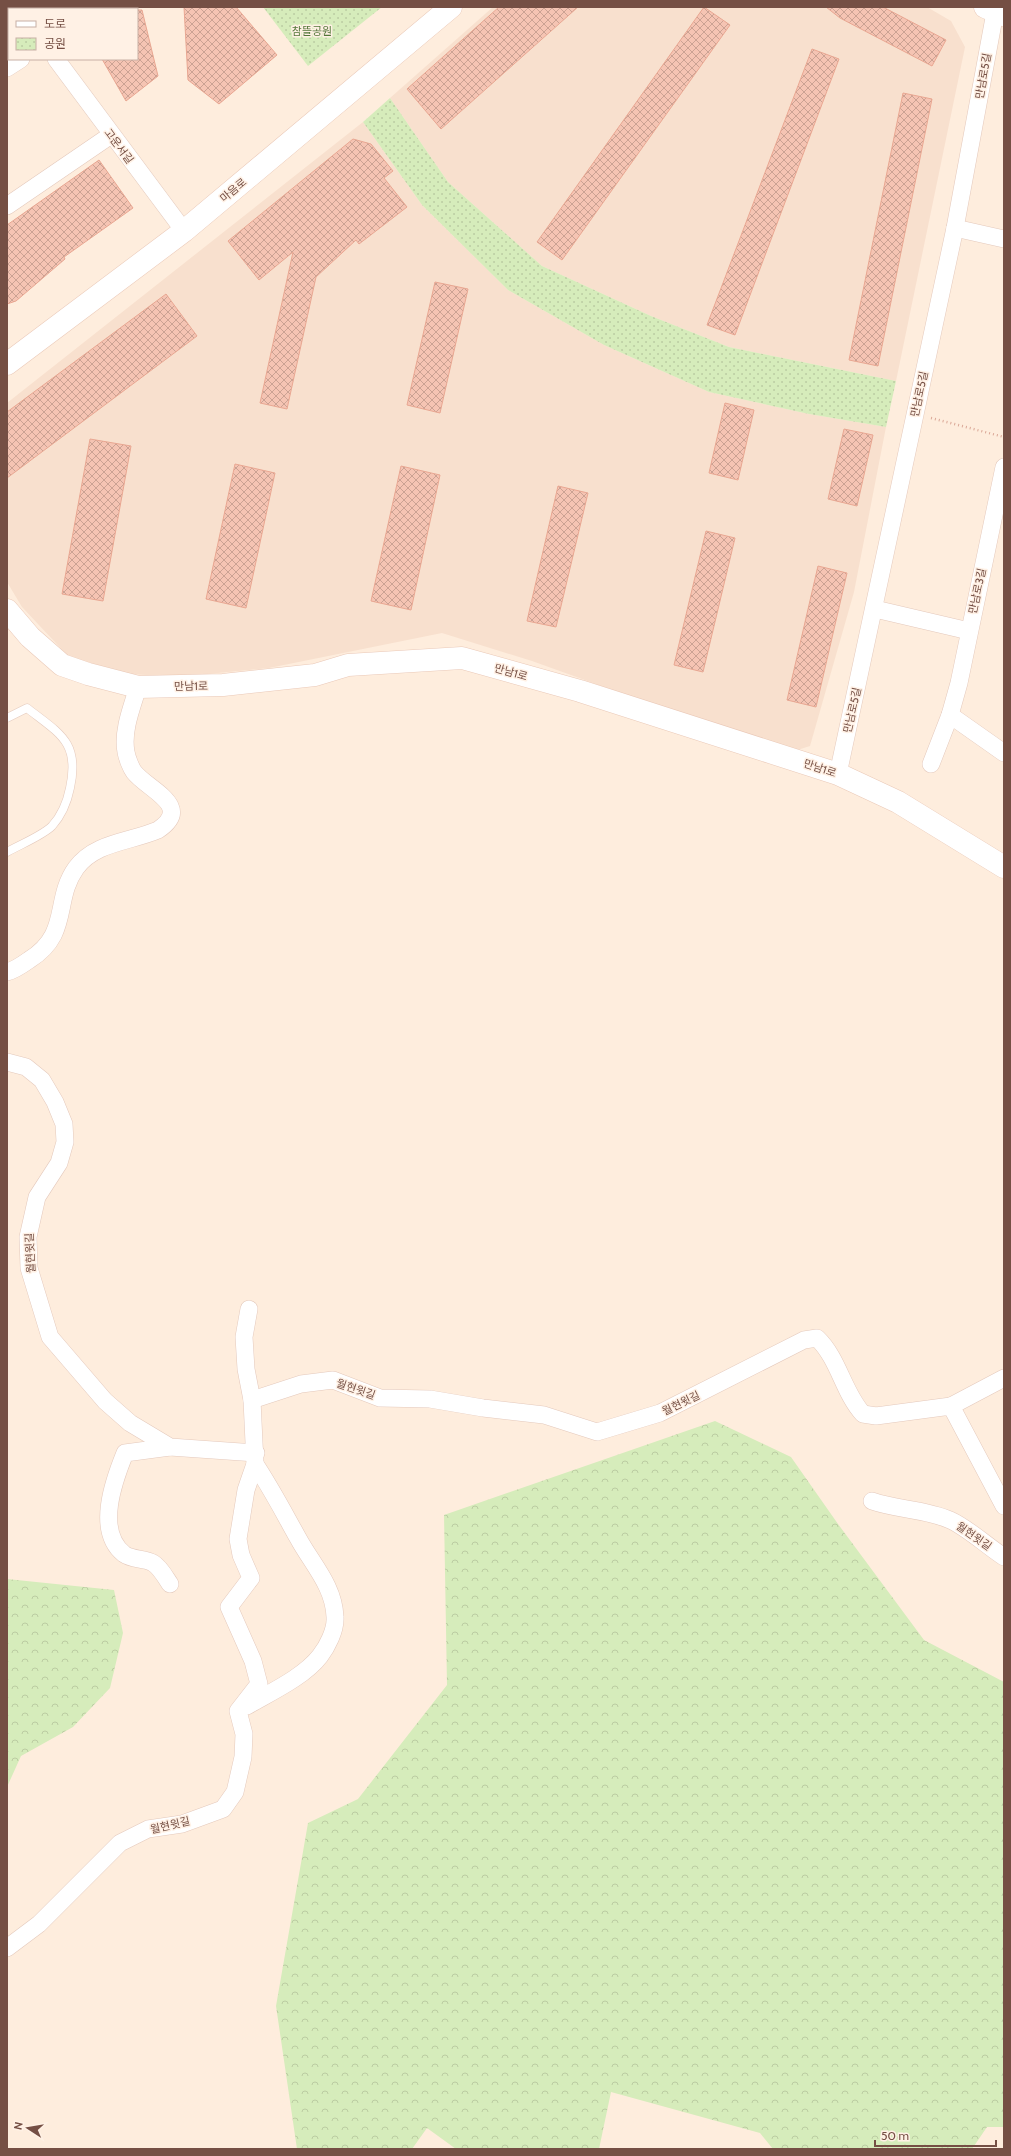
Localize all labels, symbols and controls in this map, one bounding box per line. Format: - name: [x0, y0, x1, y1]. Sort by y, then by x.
- legend: [8, 8, 138, 60]
- text: 도로: [44, 16, 66, 31]
- park label: 참뜰공원: [292, 24, 332, 38]
- text: 공원: [44, 36, 66, 51]
- street label: 만남로5길: [972, 52, 994, 100]
- street label: 고운서길: [101, 126, 137, 166]
- street label: 마음로: [217, 175, 249, 205]
- street label: 만남로5길: [907, 370, 931, 418]
- street label: 만남로3길: [965, 567, 989, 615]
- street label: 만남1로: [493, 661, 529, 683]
- street label: 만남1로: [174, 679, 208, 693]
- street label: 만남로5길: [840, 686, 864, 734]
- street label: 만남1로: [802, 756, 838, 780]
- street label: 월현윗길: [22, 1232, 38, 1274]
- street label: 월현윗길: [335, 1376, 377, 1402]
- street label: 월현윗길: [660, 1388, 702, 1418]
- street label: 월현윗길: [953, 1519, 995, 1553]
- street label: 월현윗길: [149, 1814, 191, 1836]
- north arrow: [8, 2108, 48, 2148]
- text: N: [11, 2121, 26, 2131]
- scale bar: [875, 2122, 996, 2148]
- text: 50 m: [881, 2128, 909, 2143]

